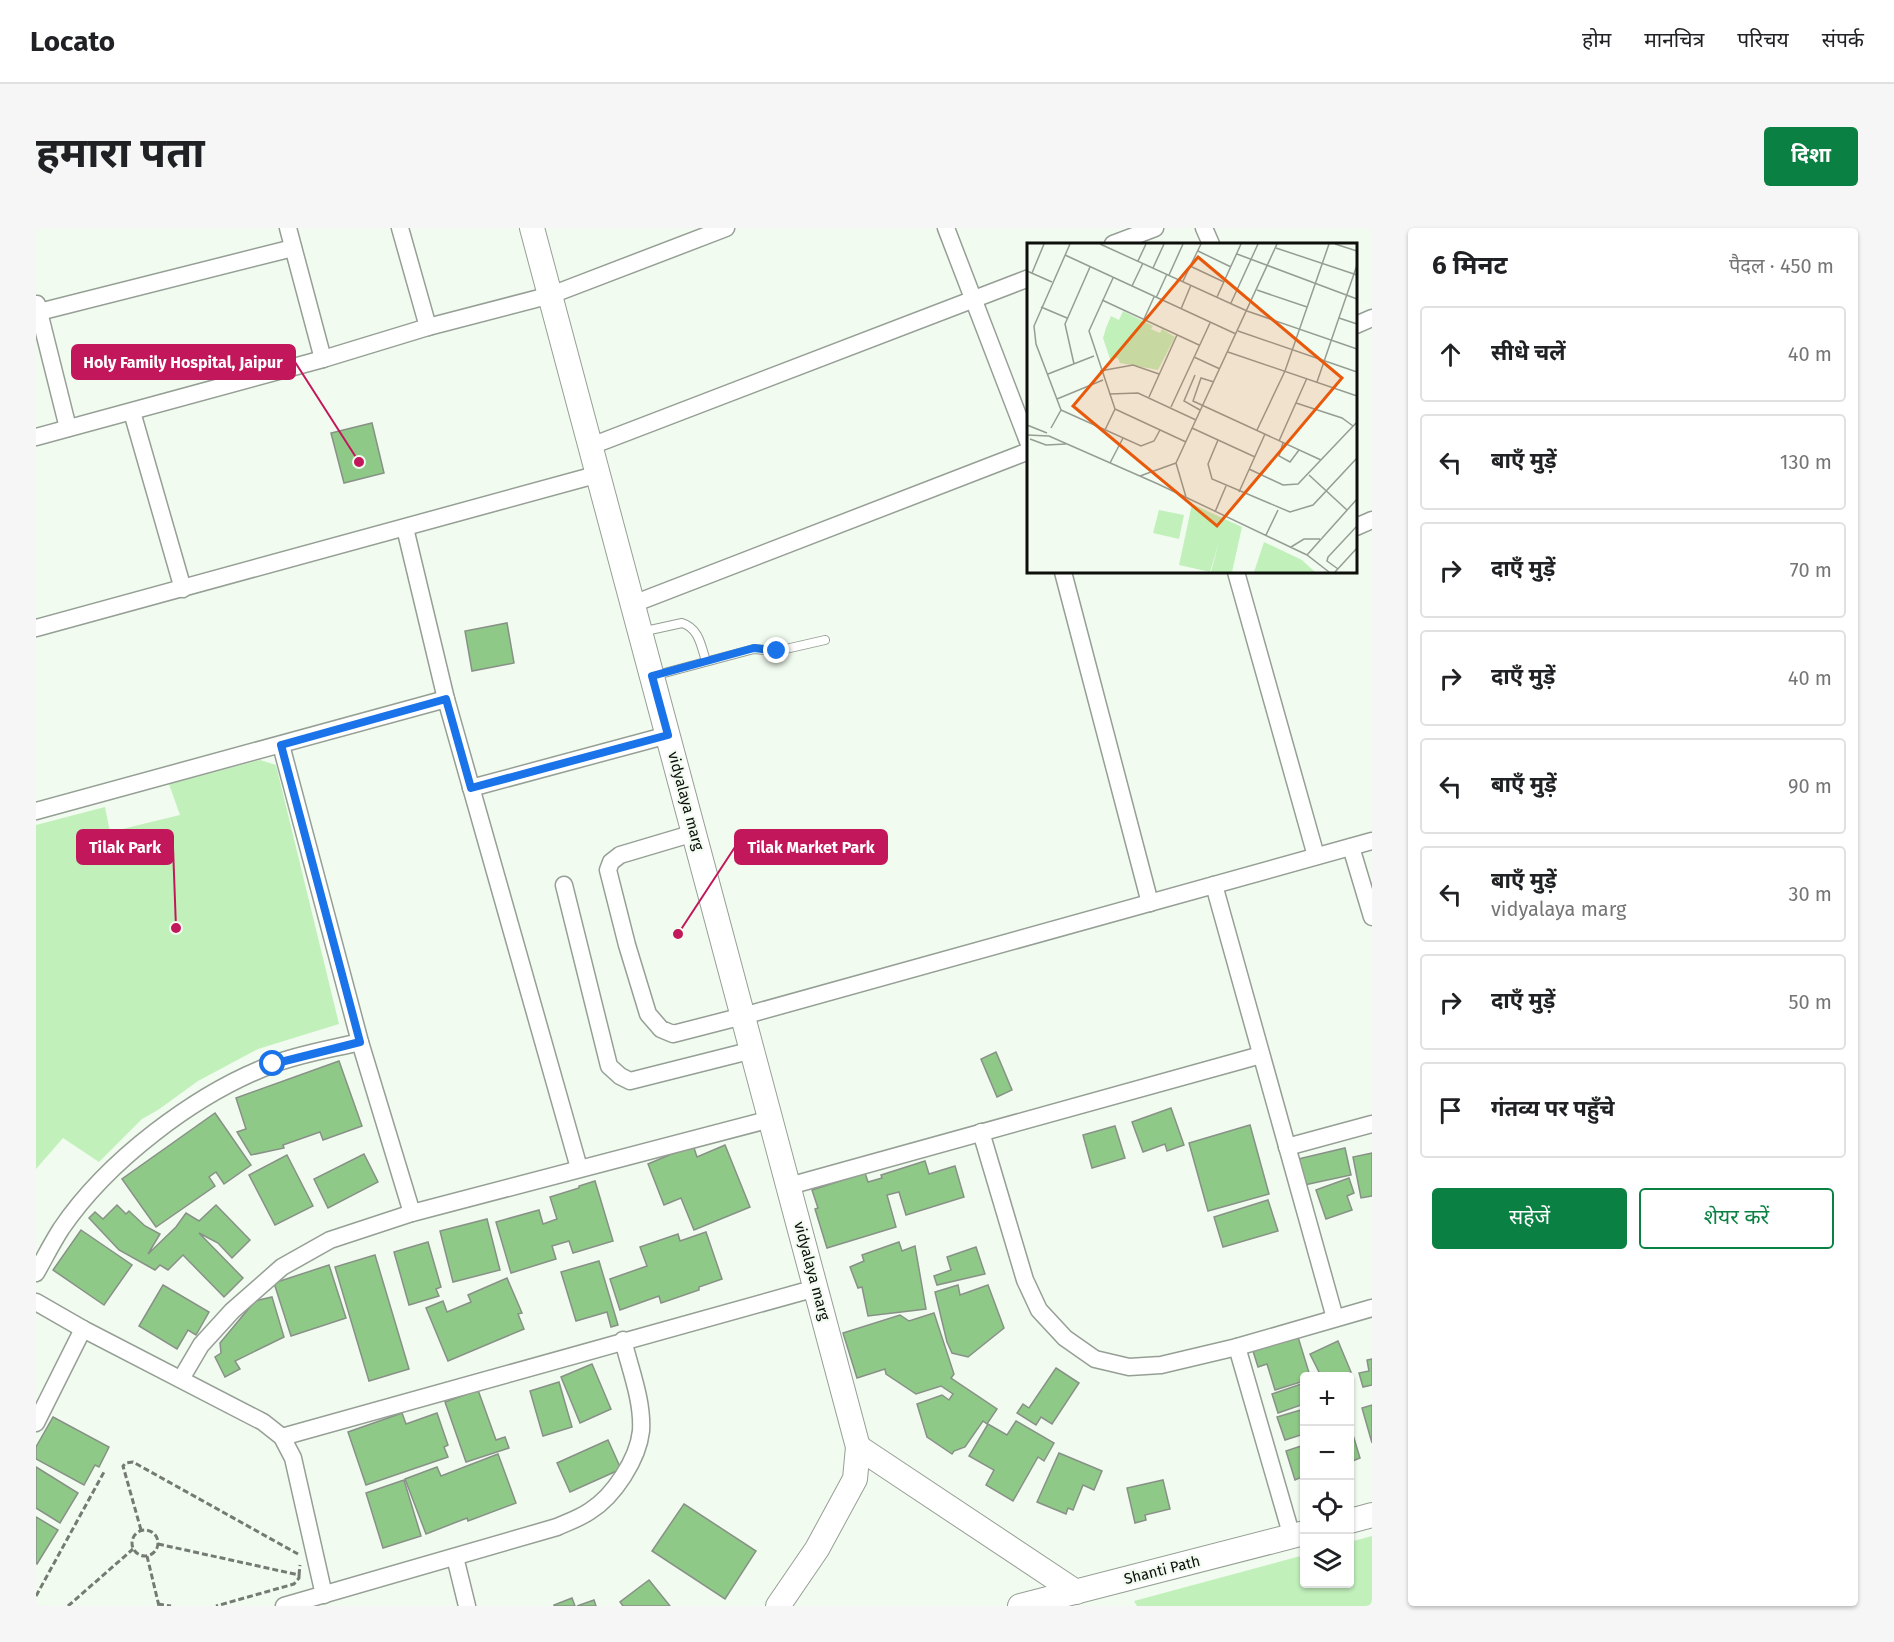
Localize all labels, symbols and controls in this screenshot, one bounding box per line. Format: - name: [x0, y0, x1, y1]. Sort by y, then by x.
- text: Locato: [30, 25, 115, 58]
- text: होम: [1582, 27, 1611, 53]
- text: मानचित्र: [1644, 27, 1704, 53]
- text: परिचय: [1737, 27, 1789, 53]
- text: संपर्क: [1822, 27, 1864, 53]
- button: दिशा: [1764, 127, 1858, 186]
- text: हमारा पता: [36, 128, 205, 178]
- inset map: [1027, 243, 1357, 573]
- text: 6 मिनट: [1432, 250, 1507, 281]
- text: पैदल · 450 m: [1729, 254, 1834, 278]
- icon: ahead: [1434, 338, 1467, 371]
- text: सीधे चलें: [1491, 339, 1566, 366]
- text: 40 m: [1788, 342, 1832, 366]
- callout: Holy Family Hospital, Jaipur: [72, 345, 295, 379]
- text: Holy Family Hospital, Jaipur: [83, 353, 283, 372]
- icon: left: [1434, 446, 1467, 479]
- text: बाएँ मुड़ें: [1491, 447, 1557, 474]
- text: 130 m: [1780, 450, 1832, 474]
- icon: right: [1434, 554, 1467, 587]
- text: दाएँ मुड़ें: [1491, 555, 1555, 582]
- text: 70 m: [1790, 558, 1832, 582]
- route end: [763, 637, 789, 663]
- icon: right: [1434, 662, 1467, 695]
- text: दाएँ मुड़ें: [1491, 663, 1555, 690]
- text: 40 m: [1788, 666, 1832, 690]
- street label: vidyalaya marg: [664, 750, 708, 853]
- icon: left: [1434, 770, 1467, 803]
- text: बाएँ मुड़ें: [1491, 771, 1557, 798]
- text: 90 m: [1788, 774, 1832, 798]
- callout: Tilak Park: [77, 830, 173, 864]
- callout: Tilak Market Park: [735, 830, 887, 864]
- text: Tilak Park: [89, 838, 161, 857]
- text: Tilak Market Park: [747, 838, 875, 857]
- text: बाएँ मुड़ें: [1491, 867, 1557, 894]
- icon: left: [1434, 878, 1467, 911]
- text: 30 m: [1788, 882, 1832, 906]
- text: vidyalaya marg: [1491, 897, 1627, 921]
- icon: right: [1434, 986, 1467, 1019]
- text: दाएँ मुड़ें: [1491, 987, 1555, 1014]
- text: 50 m: [1788, 990, 1832, 1014]
- route start: [259, 1050, 285, 1076]
- icon: arrive: [1434, 1094, 1467, 1127]
- text: गंतव्य पर पहुँचे: [1491, 1095, 1615, 1122]
- button: सहेजें: [1432, 1188, 1627, 1249]
- button: शेयर करें: [1639, 1188, 1834, 1249]
- street label: vidyalaya marg: [790, 1220, 834, 1323]
- map controls: [1300, 1372, 1354, 1588]
- button: +: [1300, 1372, 1354, 1426]
- button: −: [1300, 1426, 1354, 1480]
- button: locate: [1300, 1480, 1354, 1534]
- button: layers: [1300, 1534, 1354, 1588]
- street label: Shanti Path: [1122, 1552, 1202, 1588]

